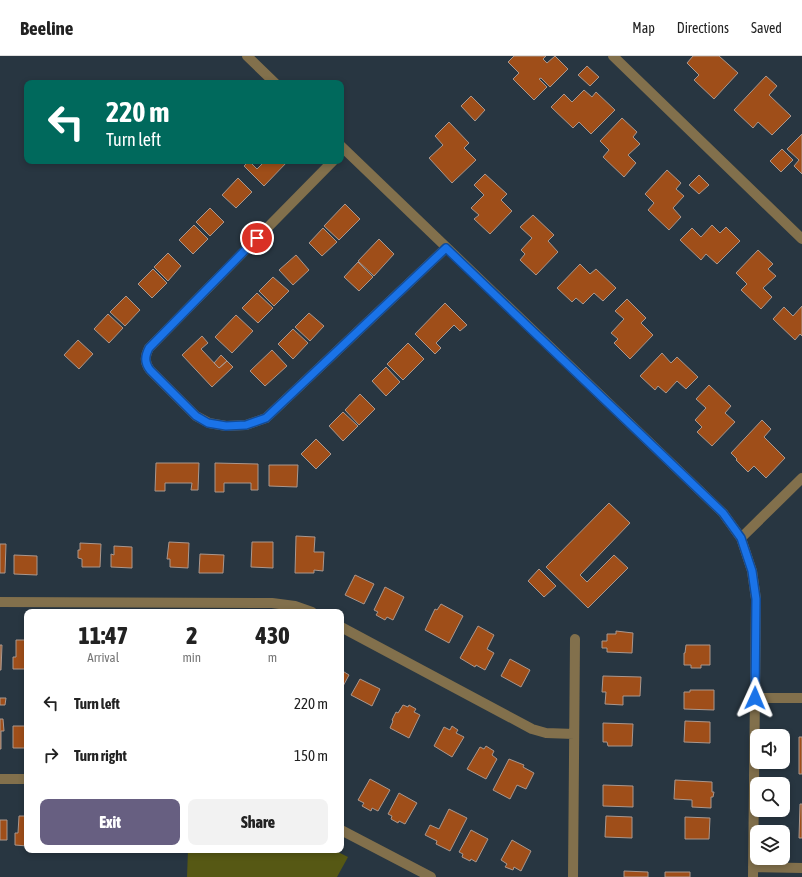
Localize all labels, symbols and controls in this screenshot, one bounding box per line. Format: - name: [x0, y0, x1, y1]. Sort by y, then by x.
- text: Beeline: [20, 17, 73, 39]
- text: Map: [632, 20, 655, 36]
- text: Directions: [677, 20, 729, 36]
- text: Saved: [751, 20, 782, 36]
- icon: left: [40, 96, 92, 148]
- text: 220 m: [106, 96, 169, 128]
- text: Turn left: [106, 129, 161, 150]
- pin: [240, 221, 274, 255]
- icon: arrive: [246, 227, 268, 249]
- text: 11:47: [79, 622, 128, 649]
- text: 2: [186, 622, 197, 649]
- text: 430: [256, 622, 289, 649]
- text: Arrival: [87, 650, 119, 665]
- text: min: [182, 650, 201, 665]
- text: m: [268, 650, 277, 665]
- position arrow: [734, 677, 776, 719]
- icon: left: [40, 692, 62, 714]
- text: Turn left: [74, 695, 120, 712]
- text: 220 m: [294, 695, 328, 712]
- map controls: [750, 729, 790, 865]
- button: sound: [750, 729, 790, 769]
- icon: right: [40, 744, 62, 766]
- text: Turn right: [74, 747, 127, 764]
- text: 150 m: [294, 747, 328, 764]
- button: search: [750, 777, 790, 817]
- button: Exit: [40, 799, 180, 845]
- button: Share: [188, 799, 328, 845]
- button: layers: [750, 825, 790, 865]

